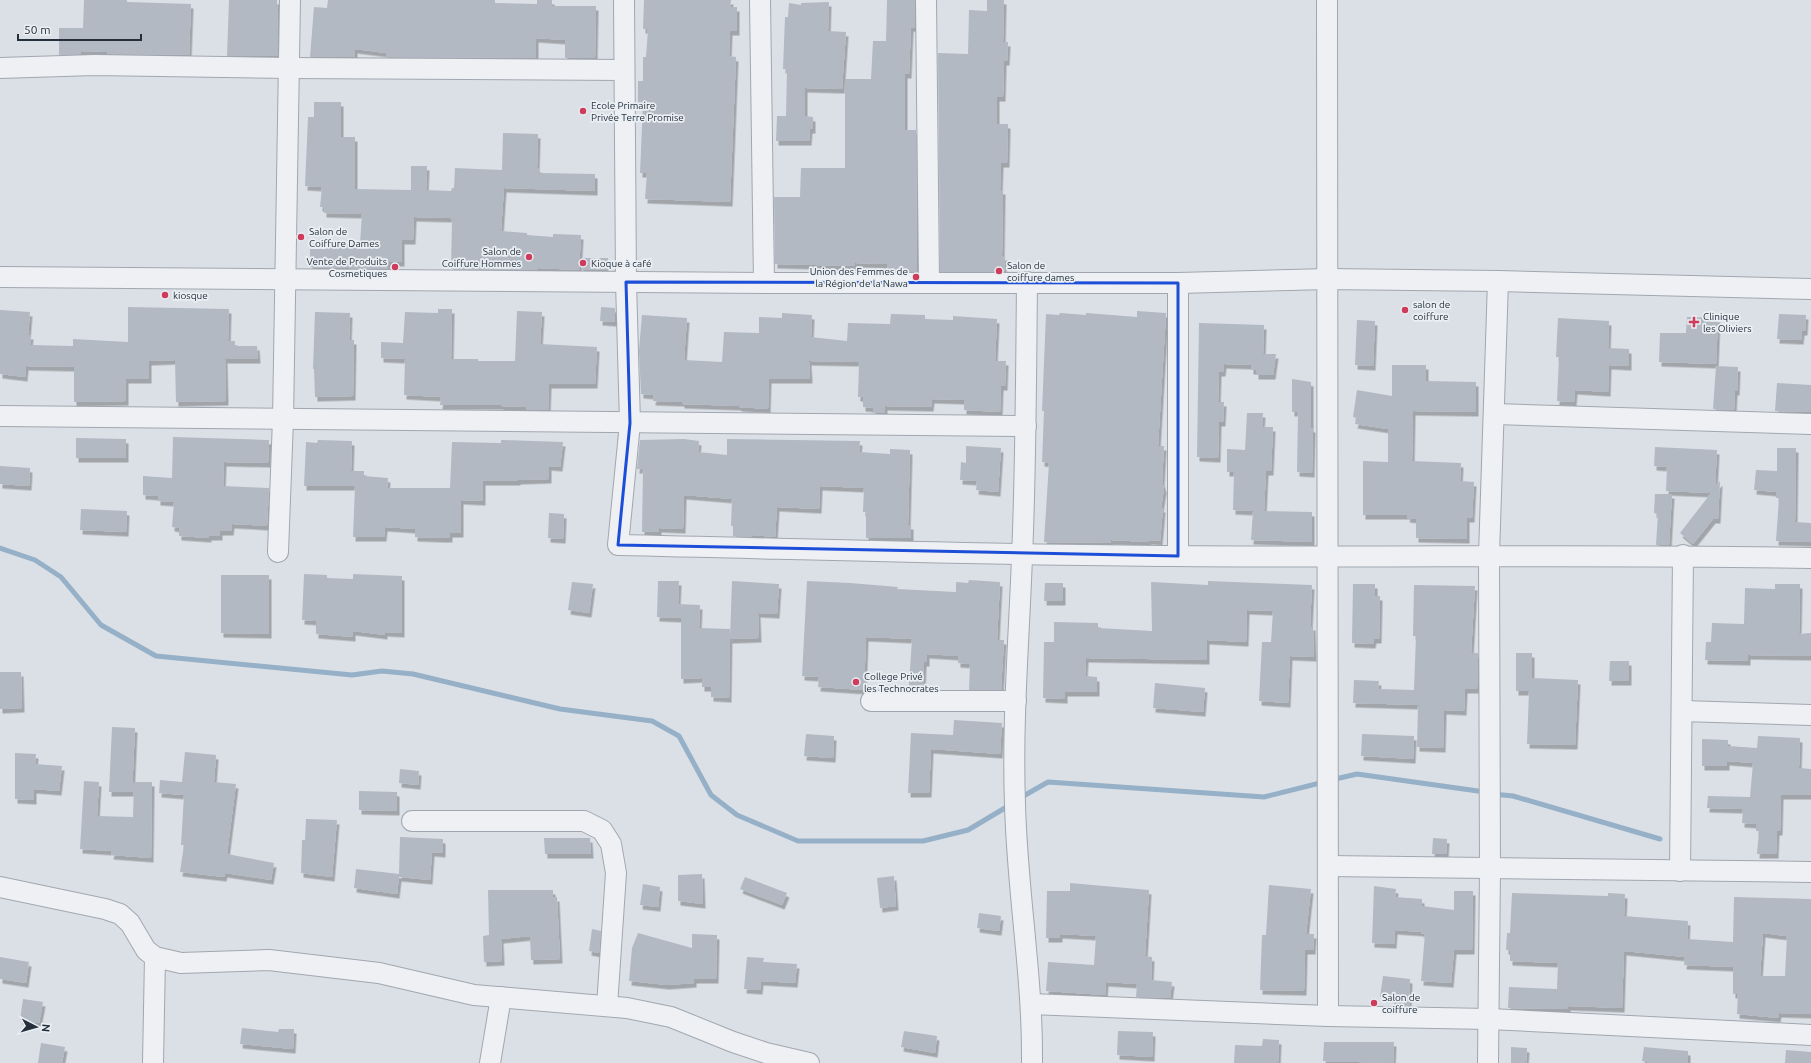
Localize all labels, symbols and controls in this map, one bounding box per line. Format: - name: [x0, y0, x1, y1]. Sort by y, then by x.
- scale bar: [18, 16, 141, 42]
- text: 50 m: [24, 23, 51, 36]
- place label: Ecole Primaire Privée Terre Promise: [591, 100, 684, 123]
- marker: Ecole Primaire Privée Terre Promise: [578, 106, 588, 116]
- place label: Salon de Coiffure Dames: [309, 226, 379, 249]
- marker: Salon de Coiffure Dames: [296, 232, 306, 242]
- place label: Salon de Coiffure Hommes: [442, 246, 521, 269]
- marker: Salon de Coiffure Hommes: [524, 252, 534, 262]
- place label: Vente de Produits Cosmetiques: [307, 256, 387, 279]
- marker: Kioque à café: [578, 258, 588, 268]
- place label: Kioque à café: [591, 258, 651, 269]
- place label: Salon de coiffure dames: [1007, 260, 1074, 283]
- marker: Vente de Produits Cosmetiques: [390, 262, 400, 272]
- place label: Union des Femmes de la Région de la Nawa: [810, 266, 908, 289]
- marker: Salon de coiffure dames: [994, 266, 1004, 276]
- marker: Union des Femmes de la Région de la Nawa: [911, 272, 921, 282]
- marker: kiosque: [160, 290, 170, 300]
- place label: kiosque: [173, 290, 208, 301]
- place label: salon de coiffure: [1413, 299, 1450, 322]
- marker: salon de coiffure: [1400, 305, 1410, 315]
- place label: Clinique les Oliviers: [1703, 311, 1752, 334]
- marker: Clinique les Oliviers: [1688, 316, 1700, 328]
- place label: College Privé les Technocrates: [864, 671, 939, 694]
- marker: College Privé les Technocrates: [851, 677, 861, 687]
- place label: Salon de coiffure: [1382, 992, 1420, 1015]
- marker: Salon de coiffure: [1369, 998, 1379, 1008]
- north arrow: [16, 1007, 56, 1047]
- text: N: [40, 1023, 52, 1033]

